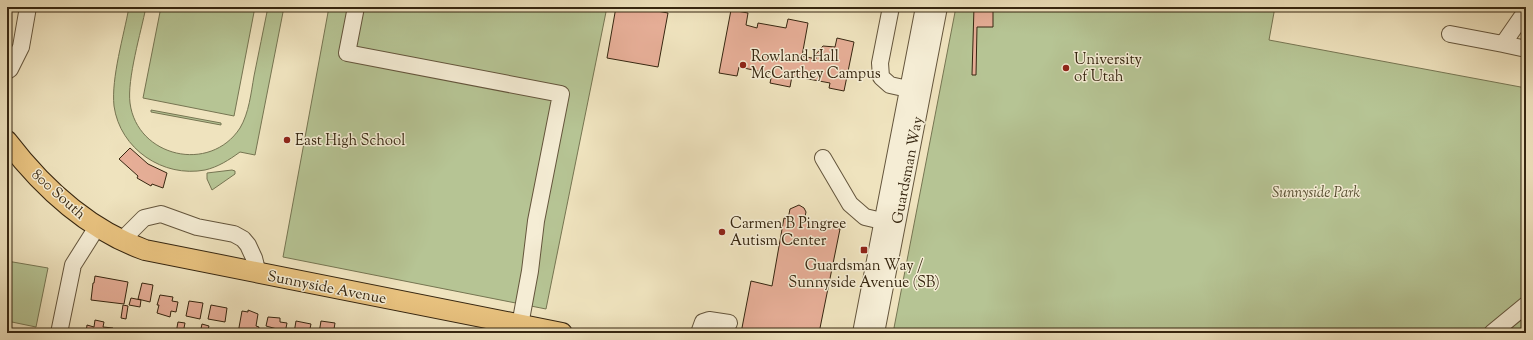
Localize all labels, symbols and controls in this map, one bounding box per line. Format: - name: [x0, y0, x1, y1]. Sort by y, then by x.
- place label: Rowland Hall McCarthey Campus: [751, 47, 881, 85]
- place label: University of Utah: [1074, 50, 1143, 88]
- marker: Rowland Hall McCarthey Campus: [738, 60, 748, 70]
- marker: University of Utah: [1061, 63, 1071, 73]
- street label: Guardsman Way: [888, 114, 929, 226]
- place label: East High School: [295, 131, 405, 152]
- marker: East High School: [282, 135, 292, 145]
- street label: 800 South: [26, 165, 90, 225]
- park label: Sunnyside Park: [1272, 183, 1360, 204]
- place label: Carmen B Pingree Autism Center: [730, 214, 846, 252]
- marker: Carmen B Pingree Autism Center: [717, 227, 727, 237]
- marker: Guardsman Way / Sunnyside Avenue (SB): [859, 245, 869, 255]
- place label: Guardsman Way / Sunnyside Avenue (SB): [788, 256, 940, 294]
- street label: Sunnyside Avenue: [265, 267, 388, 310]

